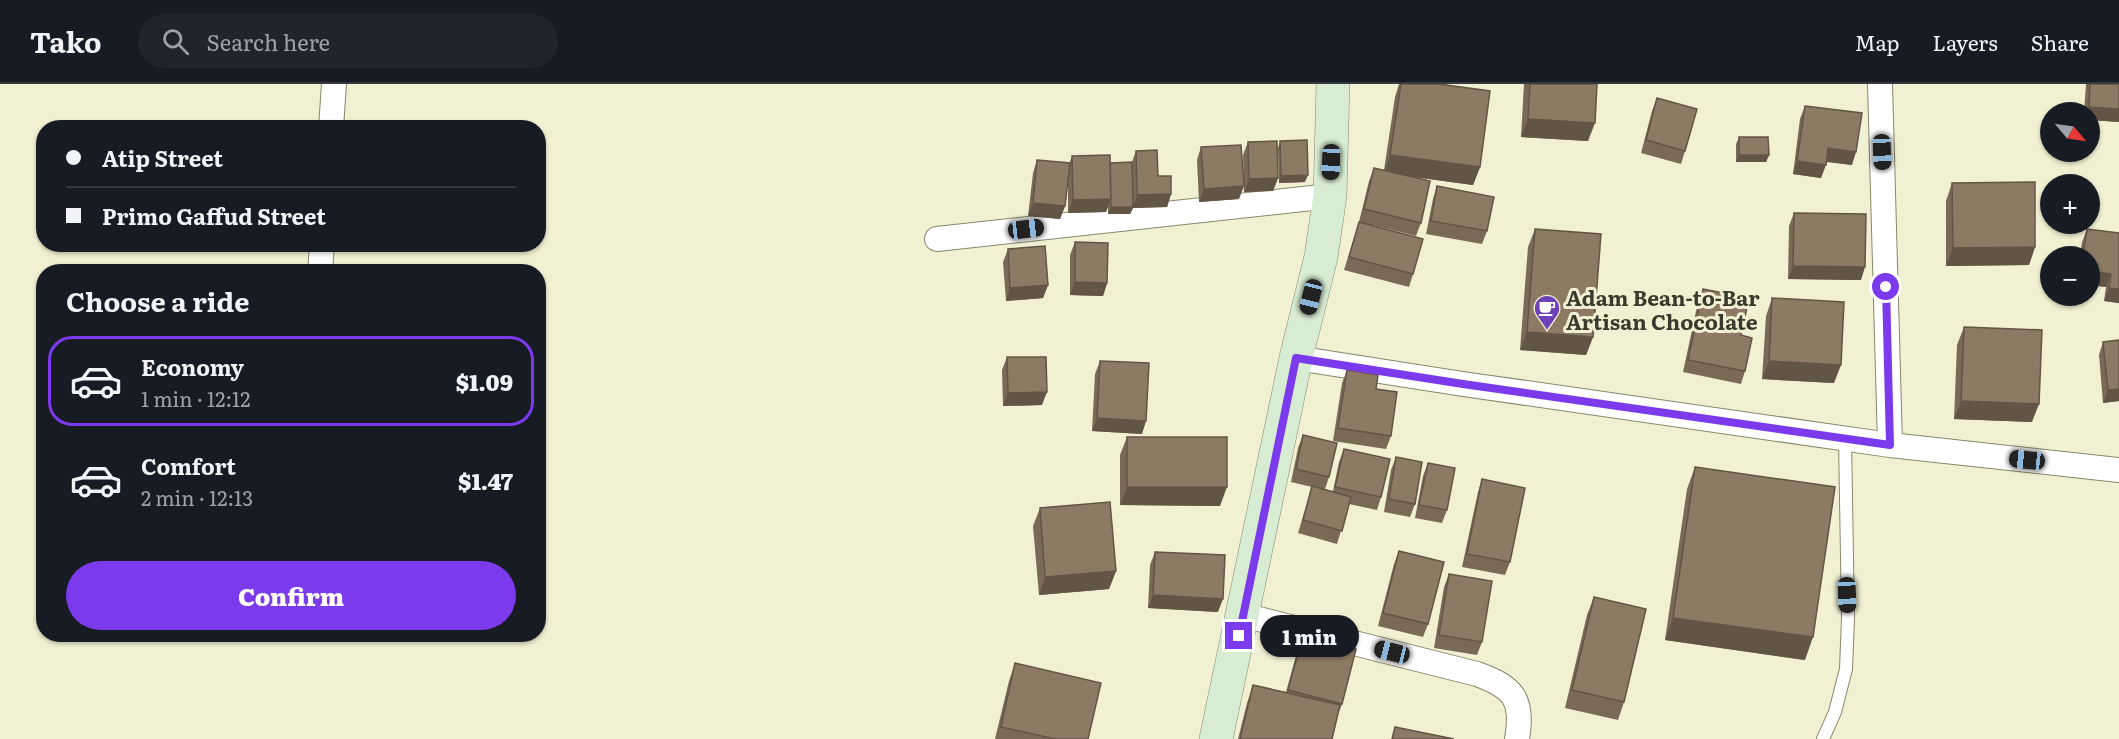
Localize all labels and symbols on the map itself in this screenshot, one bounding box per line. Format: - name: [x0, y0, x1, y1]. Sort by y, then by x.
- north arrow: [2040, 102, 2100, 162]
- car: [1872, 134, 1892, 170]
- car: [1321, 144, 1341, 180]
- car: [1007, 218, 1045, 240]
- route start: [1872, 273, 1899, 300]
- car: [1298, 277, 1324, 317]
- place label: Adam Bean-to-Bar Artisan Chocolate: [1566, 281, 1760, 336]
- cafe icon: Adam Bean-to-Bar Artisan Chocolate: [1532, 293, 1562, 331]
- car: [2008, 449, 2046, 471]
- car: [1837, 577, 1857, 613]
- callout: 1 min: [1260, 615, 1359, 657]
- route end: [1225, 622, 1252, 649]
- car: [1372, 639, 1412, 665]

